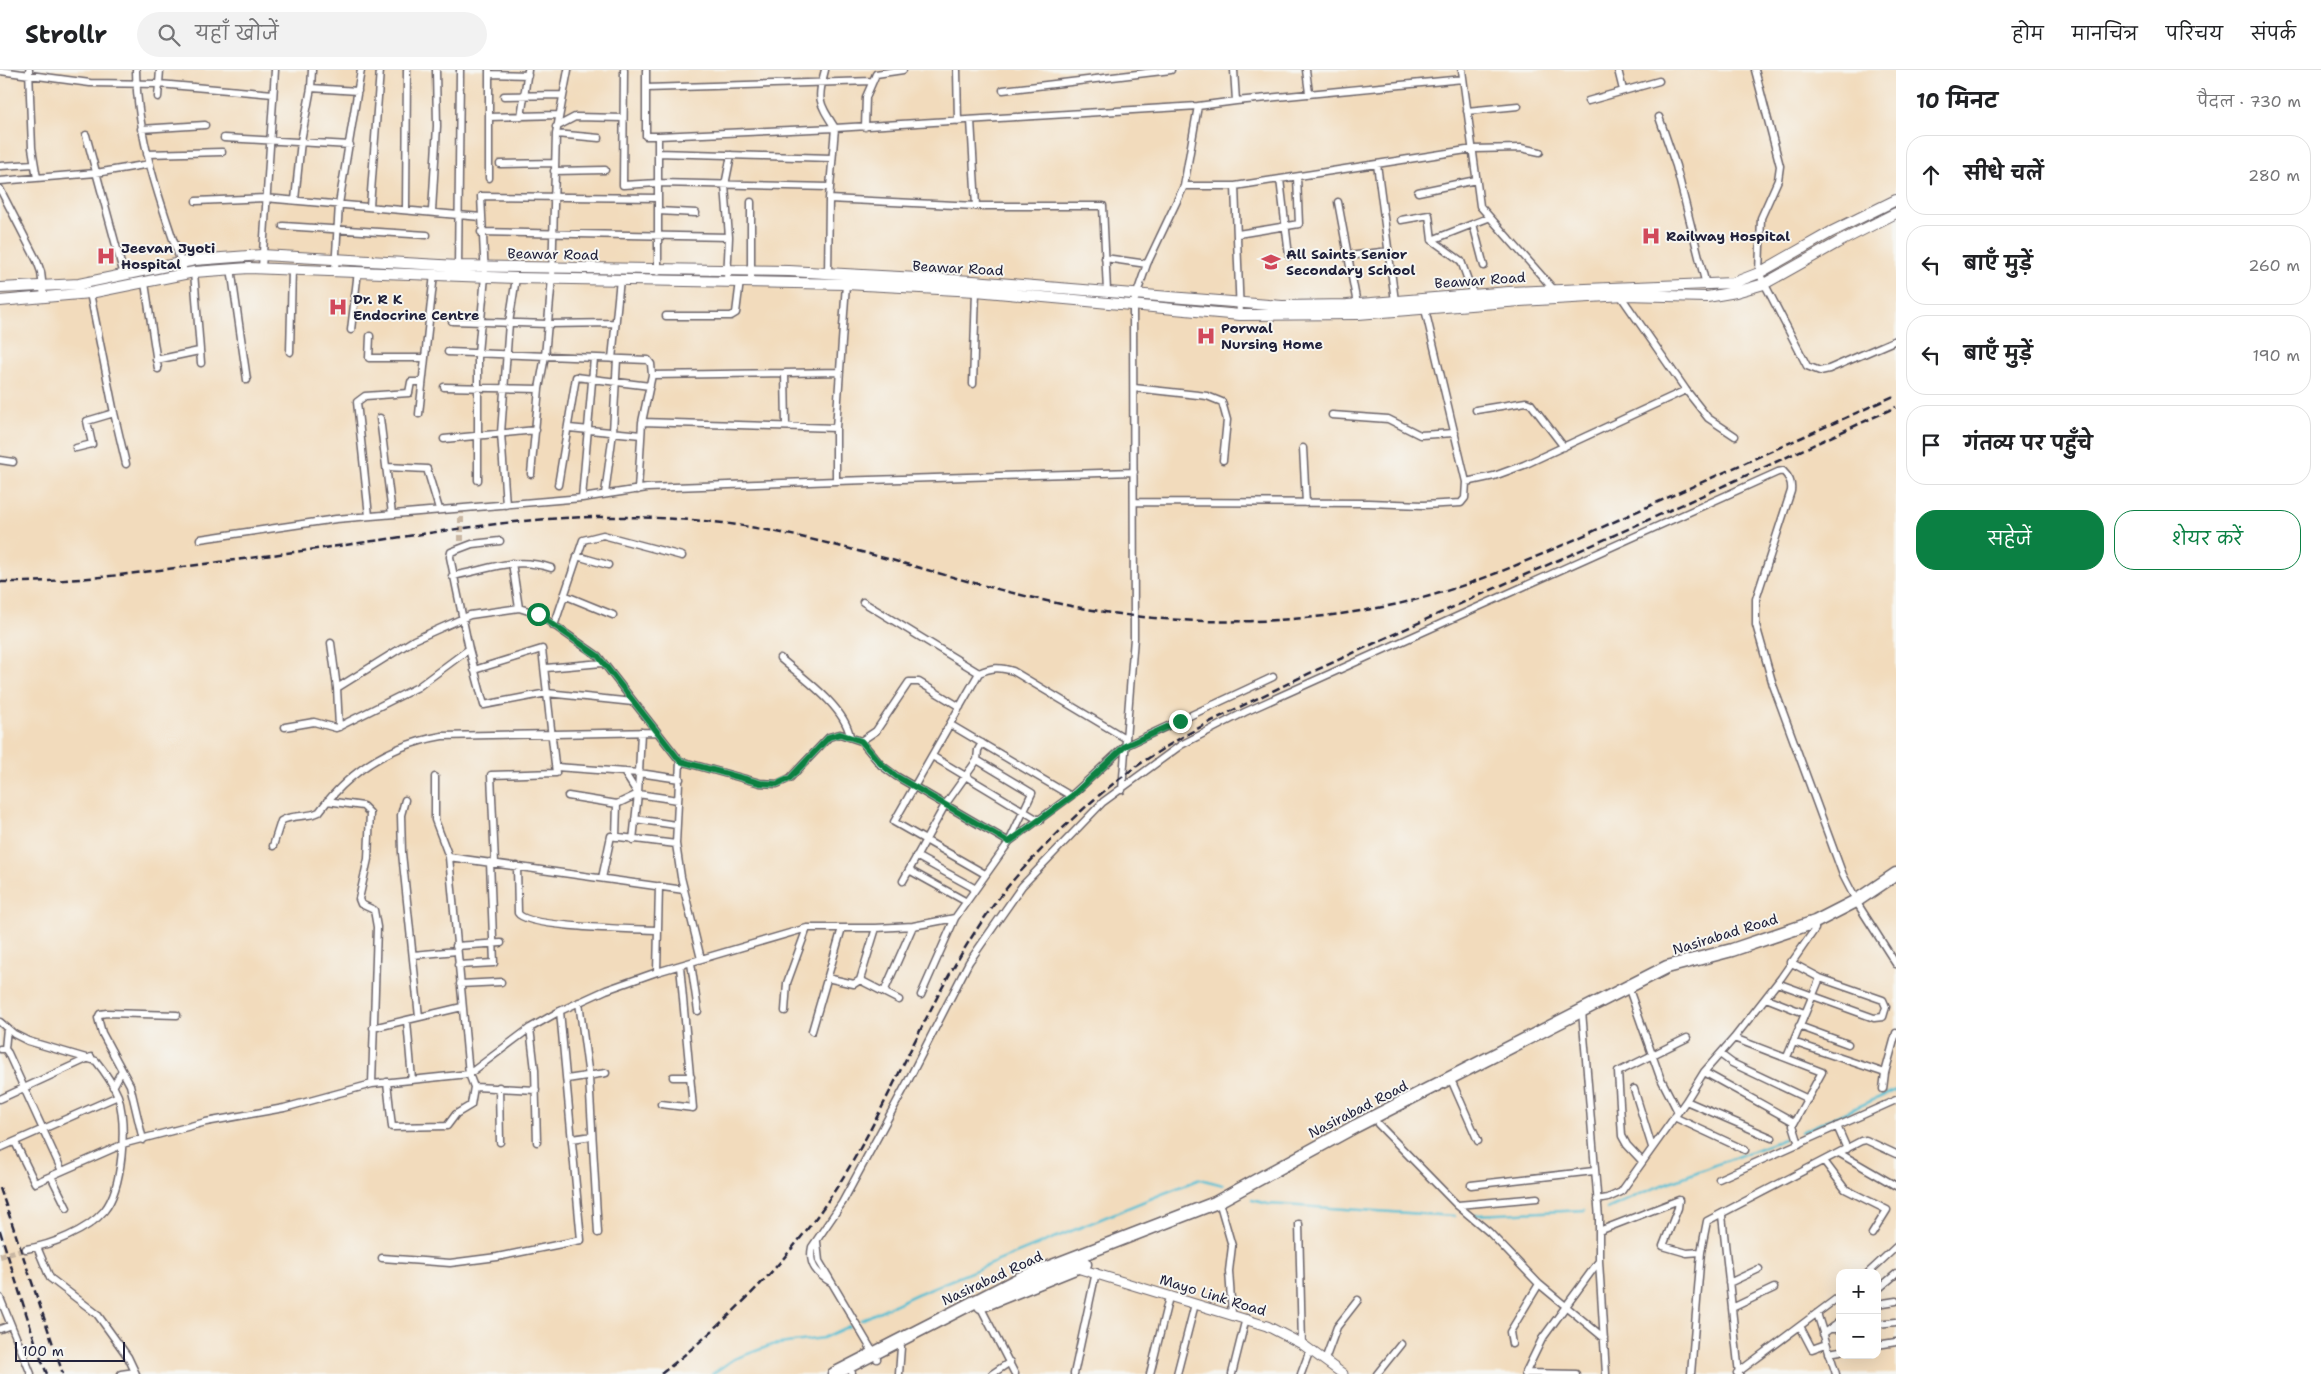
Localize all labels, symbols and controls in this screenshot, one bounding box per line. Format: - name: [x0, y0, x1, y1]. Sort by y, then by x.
- search box: [137, 12, 487, 57]
- text: Strollr: [25, 19, 107, 51]
- icon: search: [155, 21, 183, 49]
- text: यहाँ खोजें: [195, 21, 278, 46]
- text: होम: [2012, 22, 2044, 46]
- text: मानचित्र: [2072, 22, 2138, 46]
- text: परिचय: [2166, 22, 2223, 46]
- text: संपर्क: [2251, 22, 2296, 46]
- text: 10 मिनट: [1916, 87, 1998, 115]
- text: पैदल · 730 m: [2197, 91, 2301, 112]
- icon: ahead: [1917, 161, 1945, 189]
- text: सीधे चलें: [1964, 161, 2043, 186]
- text: 280 m: [2248, 165, 2300, 186]
- hospital icon: Railway Hospital: [1640, 225, 1662, 247]
- place label: Railway Hospital: [1666, 227, 1790, 245]
- place label: Jeevan Jyoti Hospital: [121, 239, 215, 273]
- street label: Beawar Road: [507, 244, 599, 264]
- hospital icon: Jeevan Jyoti Hospital: [95, 245, 117, 267]
- place label: All Saints Senior Secondary School: [1286, 245, 1415, 279]
- school or university icon: All Saints Senior Secondary School: [1260, 251, 1282, 273]
- icon: left: [1917, 251, 1945, 279]
- text: बाएँ मुड़ें: [1964, 251, 2032, 276]
- text: 260 m: [2248, 255, 2300, 276]
- street label: Beawar Road: [912, 257, 1004, 279]
- street label: Beawar Road: [1434, 268, 1526, 292]
- place label: Dr. R K Endocrine Centre: [353, 290, 479, 324]
- hospital icon: Dr. R K Endocrine Centre: [327, 296, 349, 318]
- place label: Porwal Nursing Home: [1221, 319, 1323, 353]
- hospital icon: Porwal Nursing Home: [1195, 325, 1217, 347]
- icon: left: [1917, 341, 1945, 369]
- text: बाएँ मुड़ें: [1964, 341, 2032, 366]
- text: 190 m: [2253, 345, 2300, 366]
- icon: arrive: [1917, 431, 1945, 459]
- text: गंतव्य पर पहुँचे: [1964, 431, 2093, 456]
- button: सहेजें: [1916, 510, 2104, 570]
- button: शेयर करें: [2114, 510, 2301, 570]
- route start: [527, 603, 550, 626]
- route end: [1169, 710, 1192, 733]
- street label: Nasirabad Road: [1670, 909, 1780, 959]
- street label: Nasirabad Road: [1305, 1076, 1411, 1142]
- street label: Nasirabad Road: [939, 1247, 1046, 1309]
- map controls: [1836, 1269, 1881, 1359]
- button: +: [1836, 1269, 1881, 1314]
- street label: Mayo Link Road: [1157, 1270, 1269, 1320]
- button: −: [1836, 1314, 1881, 1359]
- scale bar: [15, 1339, 125, 1362]
- text: 100 m: [22, 1342, 64, 1360]

